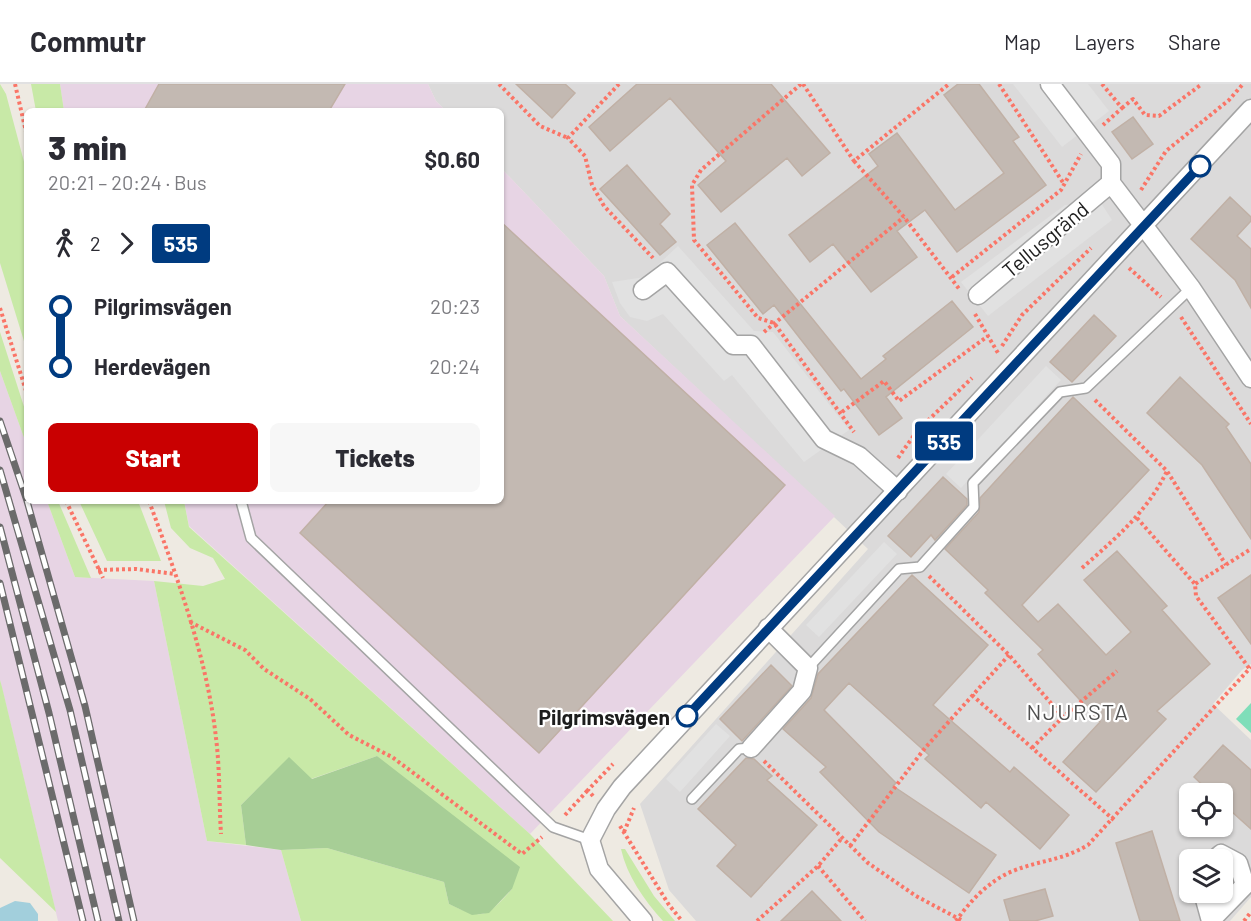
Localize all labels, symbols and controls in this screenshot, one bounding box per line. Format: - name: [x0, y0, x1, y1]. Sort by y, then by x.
- text: Commutr: [30, 24, 146, 58]
- text: Map: [1004, 29, 1041, 54]
- text: Layers: [1074, 29, 1135, 54]
- text: Share: [1168, 29, 1221, 54]
- text: 3 min: [48, 127, 127, 167]
- text: $0.60: [425, 146, 480, 172]
- unlabelled marker: [1189, 155, 1211, 177]
- text: 20:21 – 20:24 · Bus: [48, 170, 207, 194]
- street label: Tellusgränd: [997, 196, 1093, 282]
- icon: walk: [48, 227, 81, 260]
- icon: forward: [110, 227, 143, 260]
- text: 2: [90, 231, 101, 255]
- text: 535: [164, 231, 198, 256]
- text: Pilgrimsvägen: [94, 293, 232, 319]
- text: 20:23: [430, 294, 480, 318]
- text: Herdevägen: [94, 353, 211, 379]
- text: 20:24: [429, 354, 480, 378]
- line badge: 535: [910, 422, 978, 460]
- button: Start: [48, 423, 258, 492]
- button: Tickets: [270, 423, 480, 492]
- text: 535: [927, 429, 961, 454]
- district label: NJURSTA: [1027, 698, 1129, 724]
- place label: Pilgrimsvägen: [539, 704, 670, 729]
- marker: Pilgrimsvägen: [676, 705, 698, 727]
- map controls: [1179, 783, 1233, 903]
- button: locate: [1179, 783, 1233, 837]
- button: layers: [1179, 849, 1233, 903]

